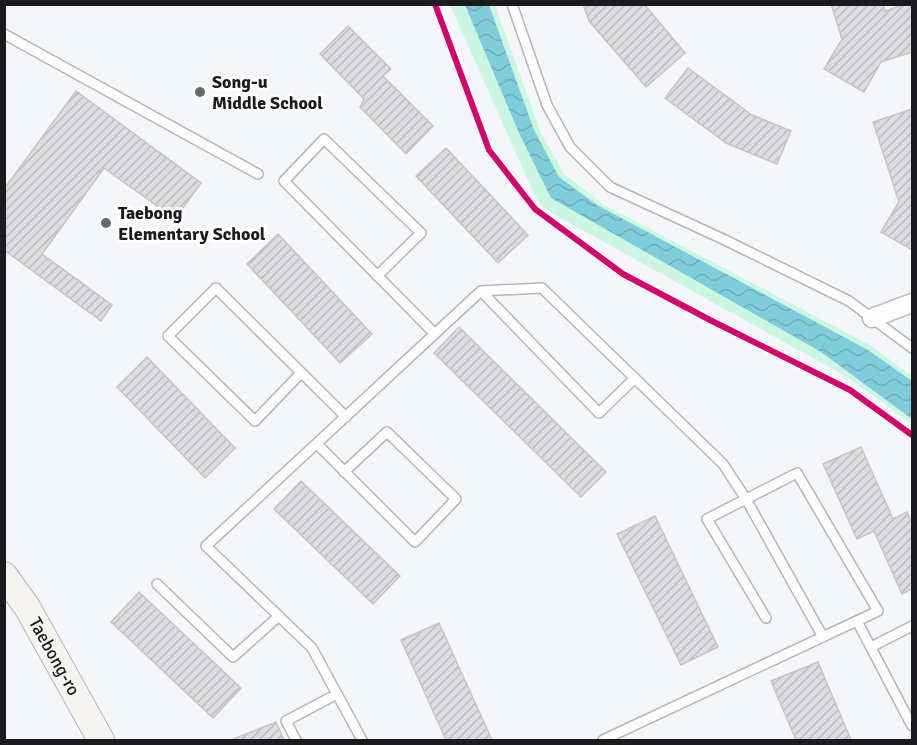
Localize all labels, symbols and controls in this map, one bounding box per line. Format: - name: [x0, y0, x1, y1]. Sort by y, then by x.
- place label: Song-u Middle School: [212, 71, 323, 114]
- marker: Song-u Middle School: [193, 85, 207, 99]
- place label: Taebong Elementary School: [118, 202, 266, 245]
- marker: Taebong Elementary School: [99, 216, 113, 230]
- street label: Taebong-ro: [24, 614, 85, 699]

